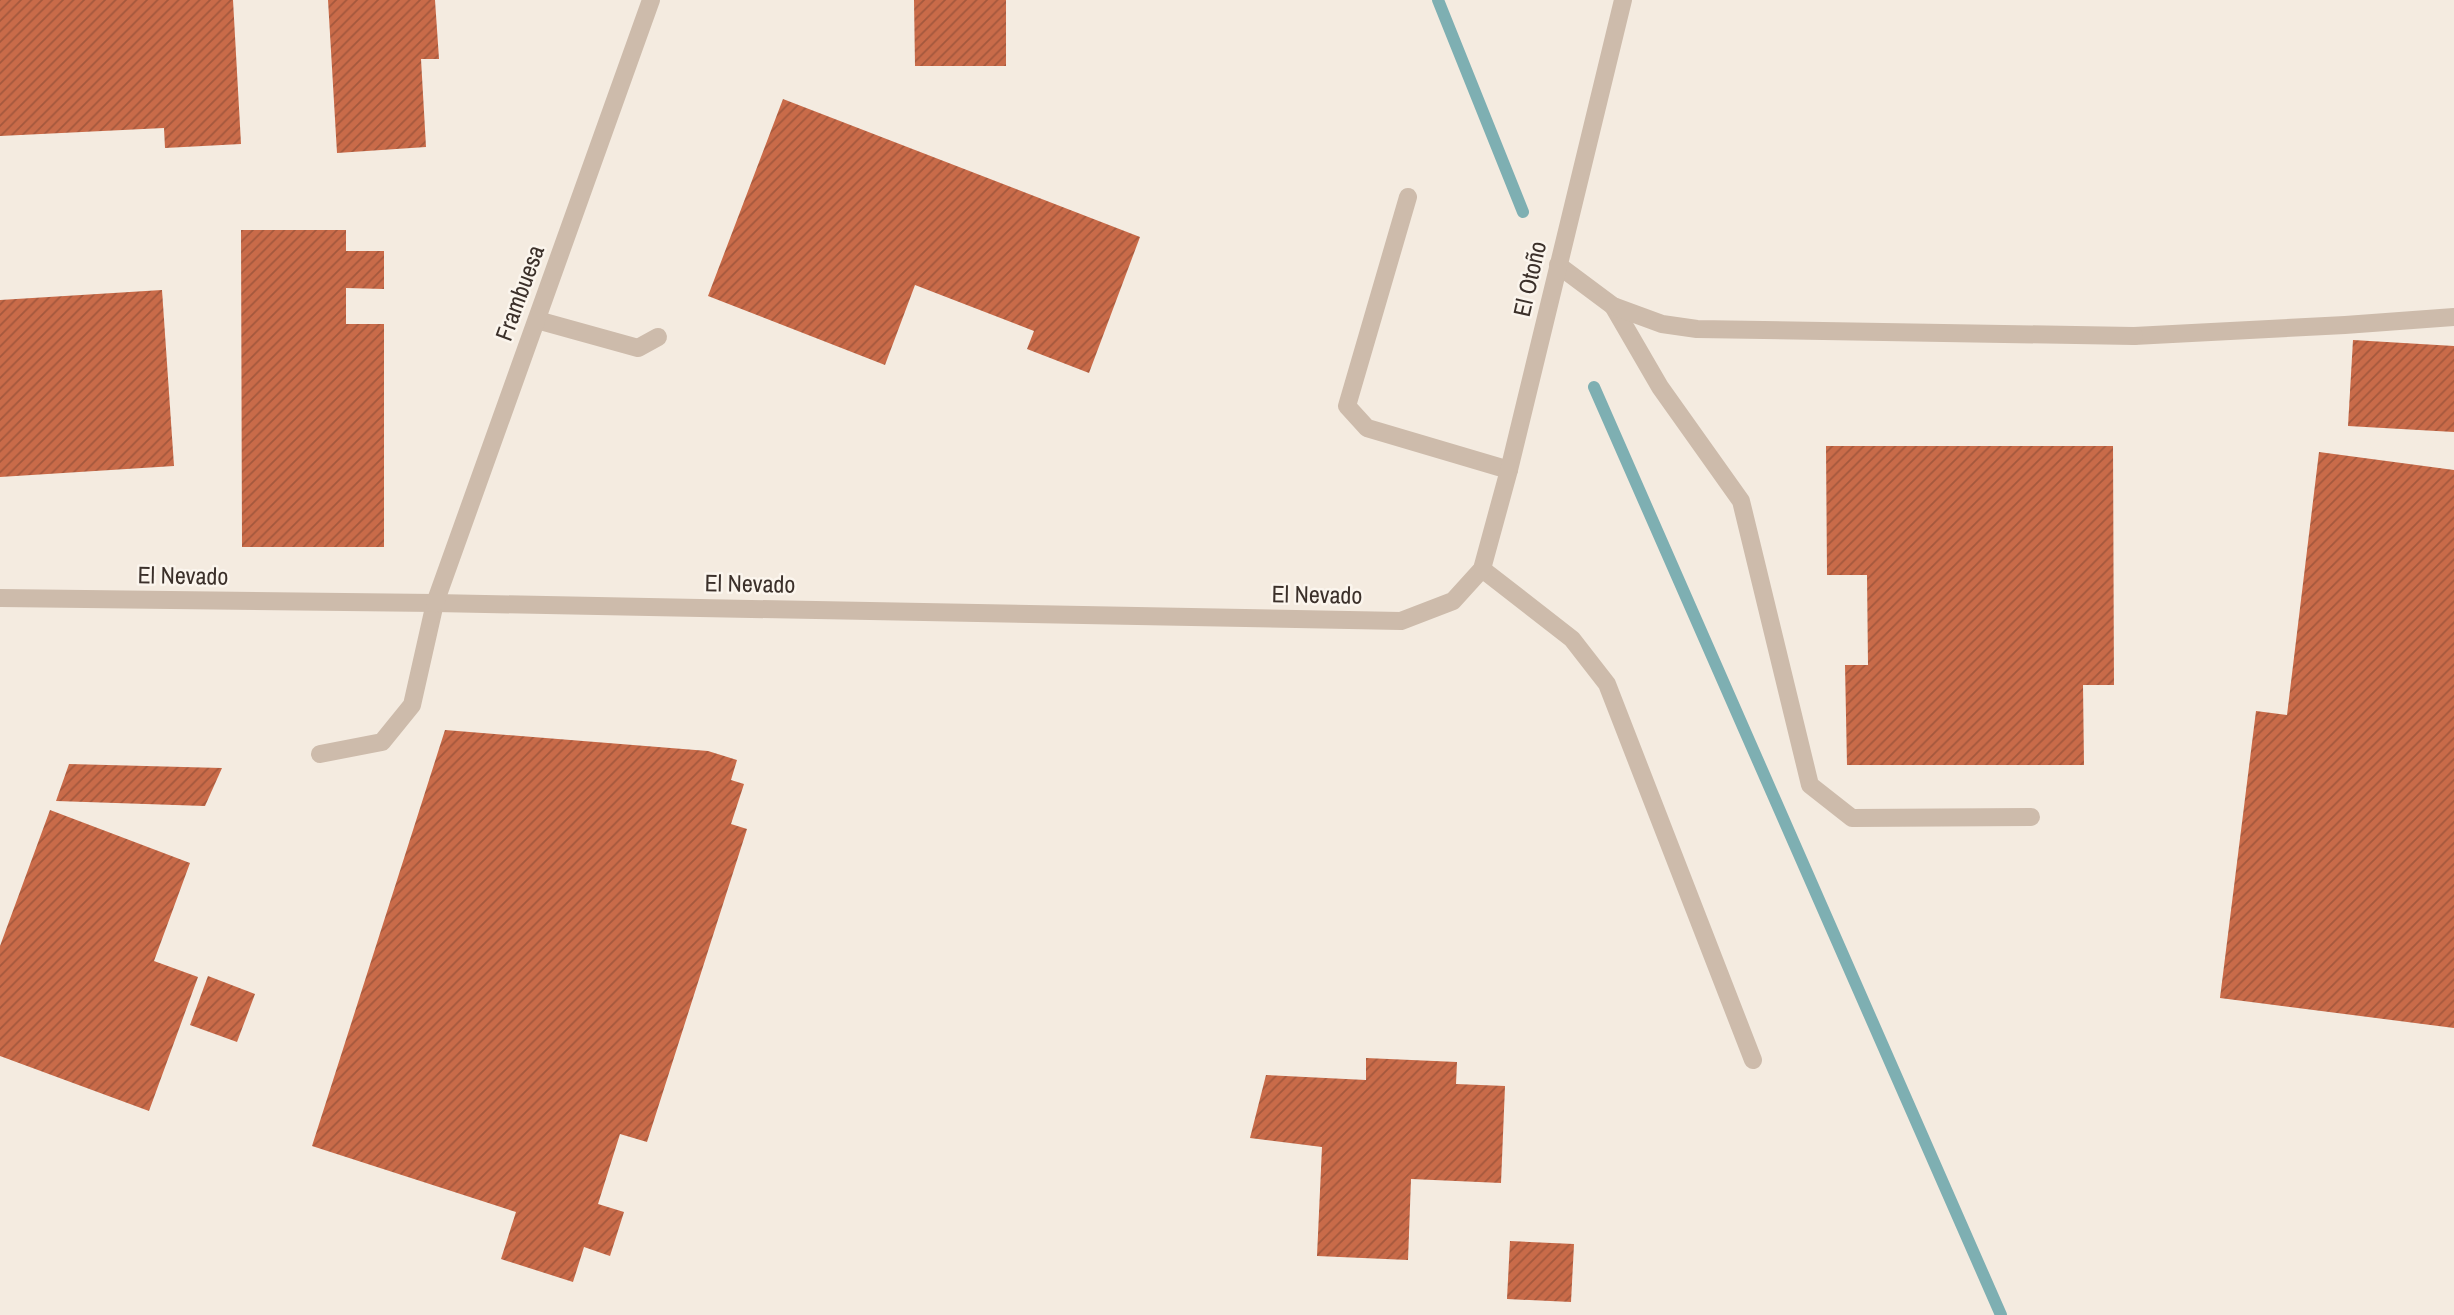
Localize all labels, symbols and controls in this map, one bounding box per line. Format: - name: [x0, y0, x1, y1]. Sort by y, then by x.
- street label: El Otoño: [1505, 238, 1553, 320]
- street label: Frambuesa: [487, 240, 551, 345]
- street label: El Nevado: [137, 558, 229, 592]
- street label: El Nevado: [704, 566, 796, 600]
- street label: El Nevado: [1271, 577, 1363, 611]

